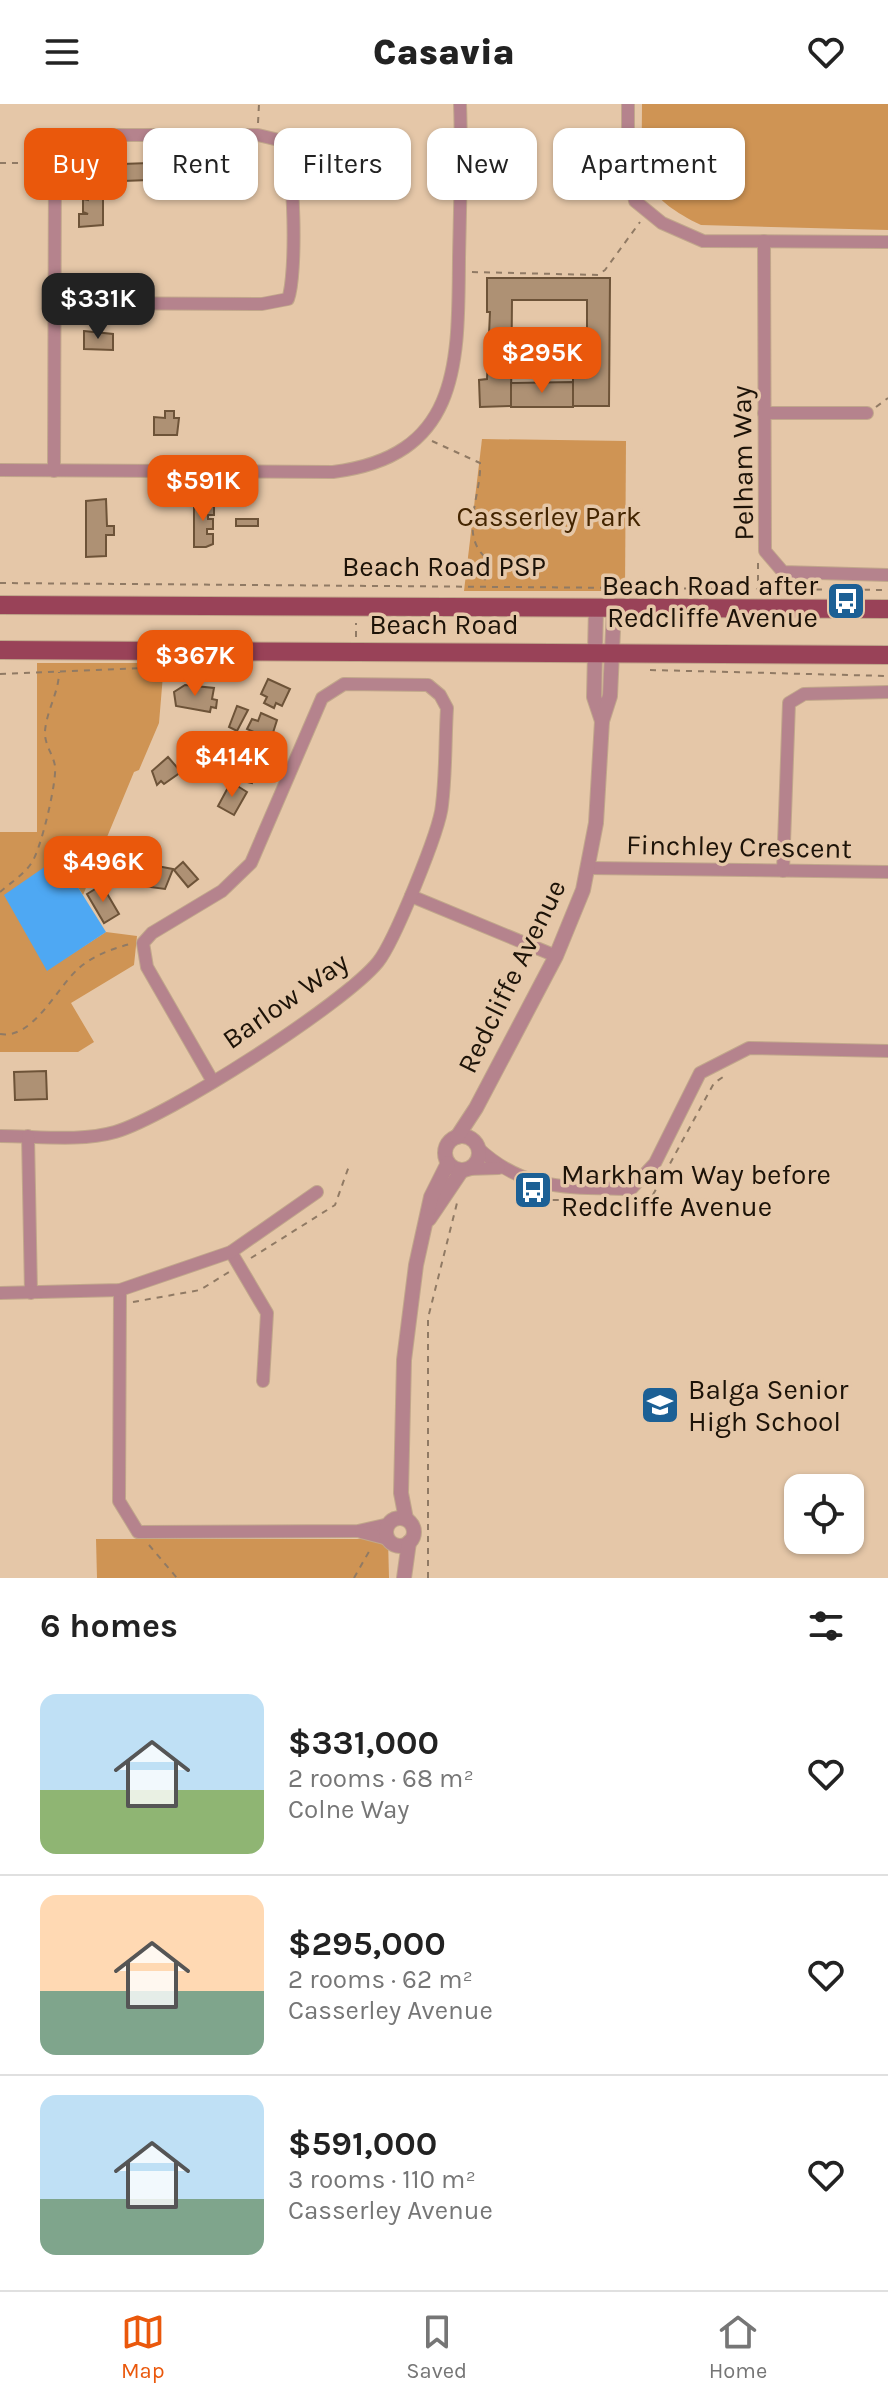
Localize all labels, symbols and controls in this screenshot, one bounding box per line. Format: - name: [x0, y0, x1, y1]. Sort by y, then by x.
- icon: menu: [40, 30, 84, 74]
- icon: heart: [804, 30, 848, 74]
- text: Casavia: [373, 31, 515, 73]
- chip: Buy: [24, 128, 127, 200]
- chip: Rent: [143, 128, 258, 200]
- chip: Filters: [274, 128, 411, 200]
- chip: New: [427, 128, 537, 200]
- chip: Apartment: [553, 128, 745, 200]
- pin: $331K: [42, 273, 154, 341]
- text: $331K: [60, 283, 136, 314]
- pin: $295K: [486, 327, 598, 395]
- text: $295K: [501, 337, 583, 368]
- street label: Pelham Way: [725, 385, 760, 541]
- pin: $591K: [147, 455, 259, 523]
- text: $591K: [165, 465, 241, 496]
- park label: Casserley Park: [456, 500, 642, 533]
- street label: Beach Road PSP: [342, 550, 546, 583]
- place label: Beach Road after Redcliffe Avenue: [602, 569, 819, 634]
- bus stop icon: Beach Road after Redcliffe Avenue: [825, 580, 867, 622]
- street label: Beach Road: [369, 608, 519, 641]
- pin: $367K: [139, 630, 251, 698]
- text: $367K: [155, 640, 235, 671]
- pin: $414K: [176, 731, 288, 799]
- text: $414K: [194, 741, 270, 772]
- street label: Finchley Crescent: [626, 828, 852, 865]
- pin: $496K: [47, 836, 159, 904]
- text: $496K: [62, 846, 144, 877]
- street label: Redcliffe Avenue: [450, 874, 573, 1078]
- street label: Barlow Way: [216, 945, 354, 1056]
- place label: Markham Way before Redcliffe Avenue: [561, 1158, 831, 1223]
- bus stop icon: Markham Way before Redcliffe Avenue: [512, 1169, 554, 1211]
- place label: Balga Senior High School: [688, 1373, 849, 1438]
- school or university icon: Balga Senior High School: [639, 1384, 681, 1426]
- map controls: [784, 1474, 864, 1554]
- button: locate: [784, 1474, 864, 1554]
- icon: filters: [804, 1604, 848, 1648]
- text: 6 homes: [40, 1606, 178, 1646]
- text: $331,000: [288, 1723, 439, 1763]
- icon: home: [104, 1726, 200, 1822]
- icon: heart: [804, 1752, 848, 1796]
- text: 2 rooms · 68 m²: [288, 1763, 474, 1794]
- text: Colne Way: [288, 1794, 409, 1825]
- text: $295,000: [288, 1924, 446, 1964]
- icon: home: [104, 1927, 200, 2023]
- icon: heart: [804, 1953, 848, 1997]
- text: 2 rooms · 62 m²: [288, 1964, 473, 1995]
- text: Casserley Avenue: [288, 1995, 493, 2026]
- text: $591,000: [288, 2124, 437, 2164]
- icon: home: [104, 2127, 200, 2223]
- icon: heart: [804, 2153, 848, 2197]
- text: 3 rooms · 110 m²: [288, 2164, 476, 2195]
- text: Casserley Avenue: [288, 2195, 493, 2226]
- tab: Map: [121, 2310, 165, 2384]
- tab: Saved: [406, 2310, 467, 2384]
- tab: Home: [709, 2310, 767, 2384]

